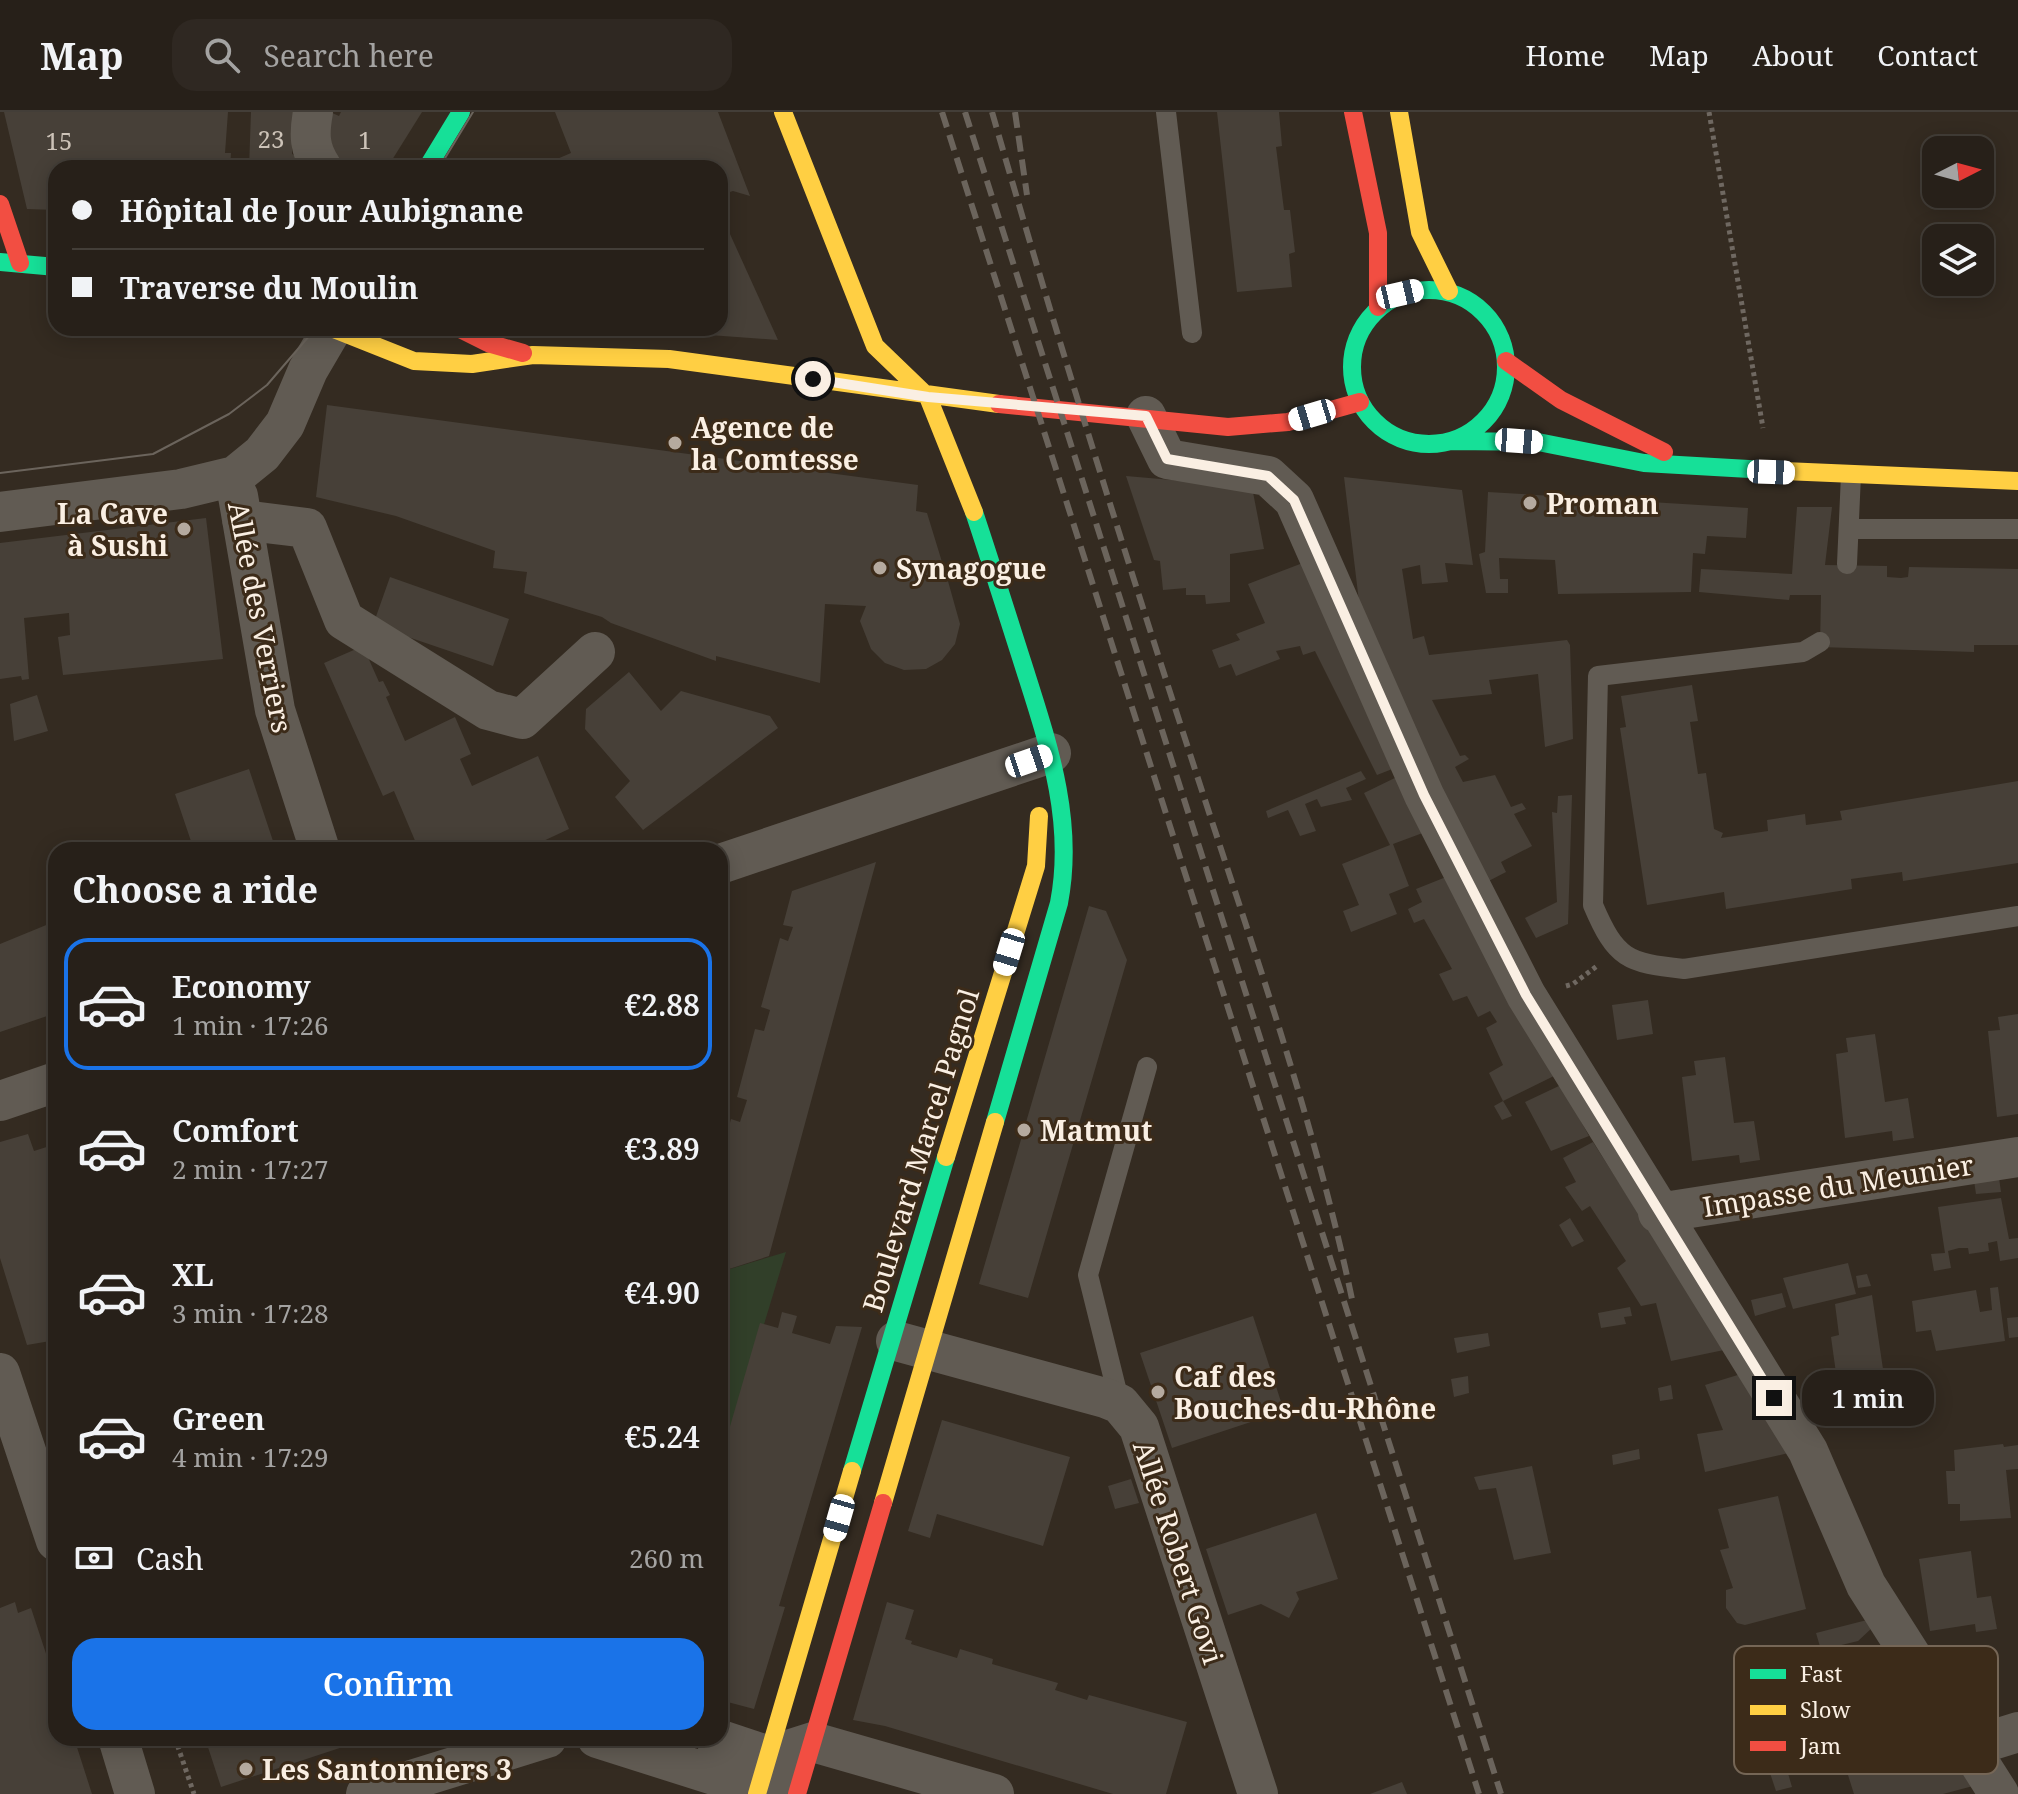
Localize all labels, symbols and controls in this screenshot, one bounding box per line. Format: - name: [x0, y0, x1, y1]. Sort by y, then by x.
- search box: [172, 19, 732, 91]
- text: Map: [40, 29, 124, 81]
- icon: search: [200, 33, 244, 77]
- text: Search here: [264, 35, 434, 76]
- text: Home: [1526, 36, 1605, 74]
- text: Map: [1649, 36, 1709, 74]
- text: About: [1753, 36, 1833, 74]
- text: Contact: [1877, 36, 1978, 74]
- house number: 23: [258, 122, 284, 155]
- house number: 1: [358, 123, 372, 156]
- house number: 15: [46, 124, 72, 157]
- north arrow: [1922, 136, 1994, 208]
- map controls: [1922, 136, 1994, 296]
- text: Hôpital de Jour Aubignane: [120, 190, 524, 231]
- button: layers: [1922, 224, 1994, 296]
- text: Traverse du Moulin: [120, 267, 419, 308]
- car: [1374, 277, 1426, 311]
- route start: [795, 361, 831, 397]
- car: [1286, 397, 1338, 433]
- place label: Agence de la Comtesse: [691, 408, 859, 478]
- car: [1494, 427, 1544, 455]
- marker: Agence de la Comtesse: [666, 434, 684, 452]
- car: [1747, 459, 1795, 485]
- place label: Proman: [1546, 484, 1659, 522]
- place label: La Cave à Sushi: [57, 494, 168, 564]
- marker: Proman: [1521, 494, 1539, 512]
- street label: Allée des Verriers: [220, 498, 302, 736]
- marker: La Cave à Sushi: [175, 520, 193, 538]
- place label: Synagogue: [896, 549, 1047, 587]
- marker: Synagogue: [871, 559, 889, 577]
- car: [1002, 742, 1056, 780]
- text: Choose a ride: [72, 865, 318, 914]
- car: [991, 926, 1027, 978]
- text: Economy: [172, 966, 311, 1007]
- icon: car: [76, 968, 148, 1040]
- street label: Boulevard Marcel Pagnol: [853, 983, 987, 1316]
- text: €2.88: [624, 984, 700, 1025]
- text: 1 min · 17:26: [172, 1007, 329, 1043]
- text: Comfort: [172, 1110, 299, 1151]
- place label: Matmut: [1040, 1111, 1152, 1149]
- icon: car: [76, 1112, 148, 1184]
- marker: Matmut: [1015, 1121, 1033, 1139]
- text: €3.89: [624, 1128, 700, 1169]
- street label: Impasse du Meunier: [1700, 1145, 1976, 1225]
- text: 2 min · 17:27: [172, 1151, 329, 1187]
- text: XL: [172, 1254, 214, 1295]
- icon: car: [76, 1256, 148, 1328]
- text: €4.90: [624, 1272, 700, 1313]
- text: 3 min · 17:28: [172, 1295, 329, 1331]
- place label: Caf des Bouches-du-Rhône: [1174, 1357, 1436, 1427]
- callout: 1 min: [1802, 1370, 1934, 1426]
- route end: [1756, 1380, 1792, 1416]
- text: 1 min: [1832, 1380, 1904, 1416]
- marker: Caf des Bouches-du-Rhône: [1149, 1383, 1167, 1401]
- text: Green: [172, 1398, 265, 1439]
- icon: car: [76, 1400, 148, 1472]
- text: €5.24: [624, 1416, 700, 1457]
- street label: Allée Robert Govi: [1125, 1435, 1233, 1669]
- text: 4 min · 17:29: [172, 1439, 329, 1475]
- car: [821, 1492, 857, 1544]
- icon: cash: [72, 1536, 116, 1580]
- text: Cash: [136, 1538, 204, 1579]
- text: 260 m: [629, 1540, 704, 1576]
- button: Confirm: [72, 1638, 704, 1730]
- legend: [1734, 1646, 1998, 1774]
- text: Fast: [1800, 1658, 1842, 1688]
- text: Slow: [1800, 1694, 1850, 1724]
- text: Jam: [1799, 1730, 1841, 1760]
- place label: Les Santonniers 3: [262, 1750, 512, 1788]
- marker: Les Santonniers 3: [237, 1760, 255, 1778]

